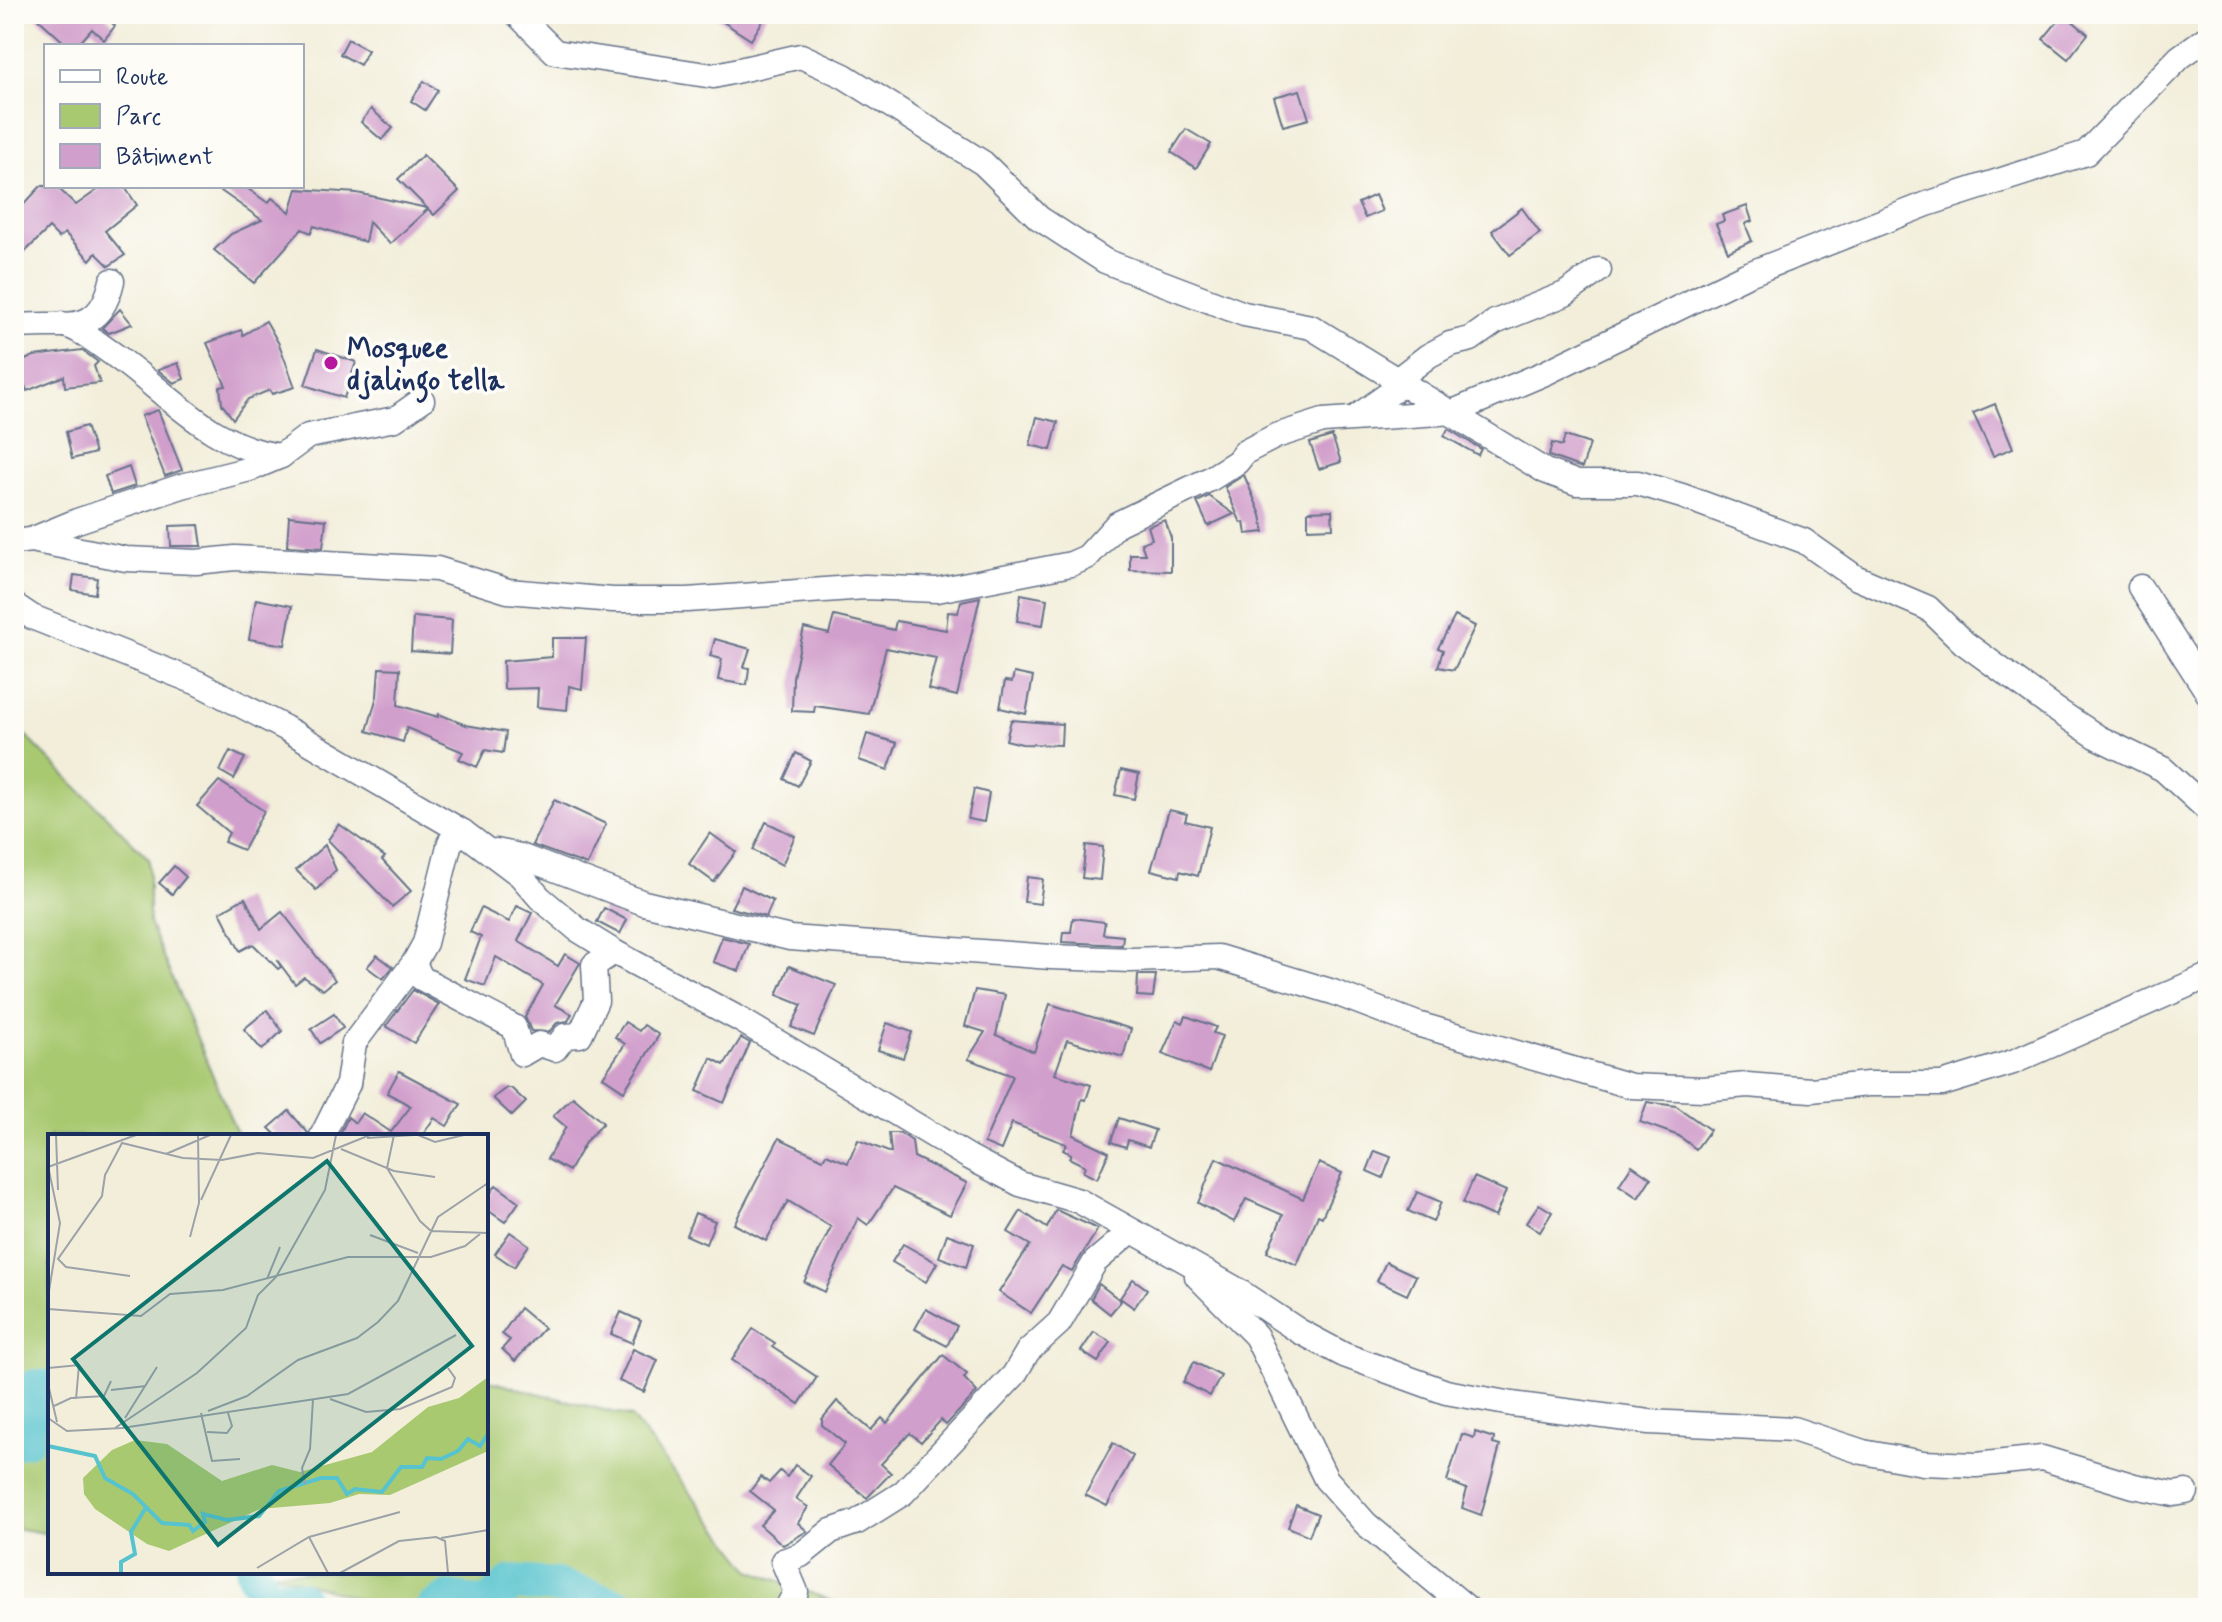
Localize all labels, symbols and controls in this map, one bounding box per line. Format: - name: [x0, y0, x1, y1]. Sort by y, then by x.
- legend: [44, 44, 304, 188]
- text: Route: [116, 62, 168, 93]
- text: Parc: [116, 102, 161, 133]
- text: Bâtiment: [116, 142, 214, 173]
- place label: Mosquee djalingo tella: [347, 331, 506, 403]
- marker: Mosquee djalingo tella: [322, 354, 340, 372]
- inset map: [48, 1134, 488, 1574]

